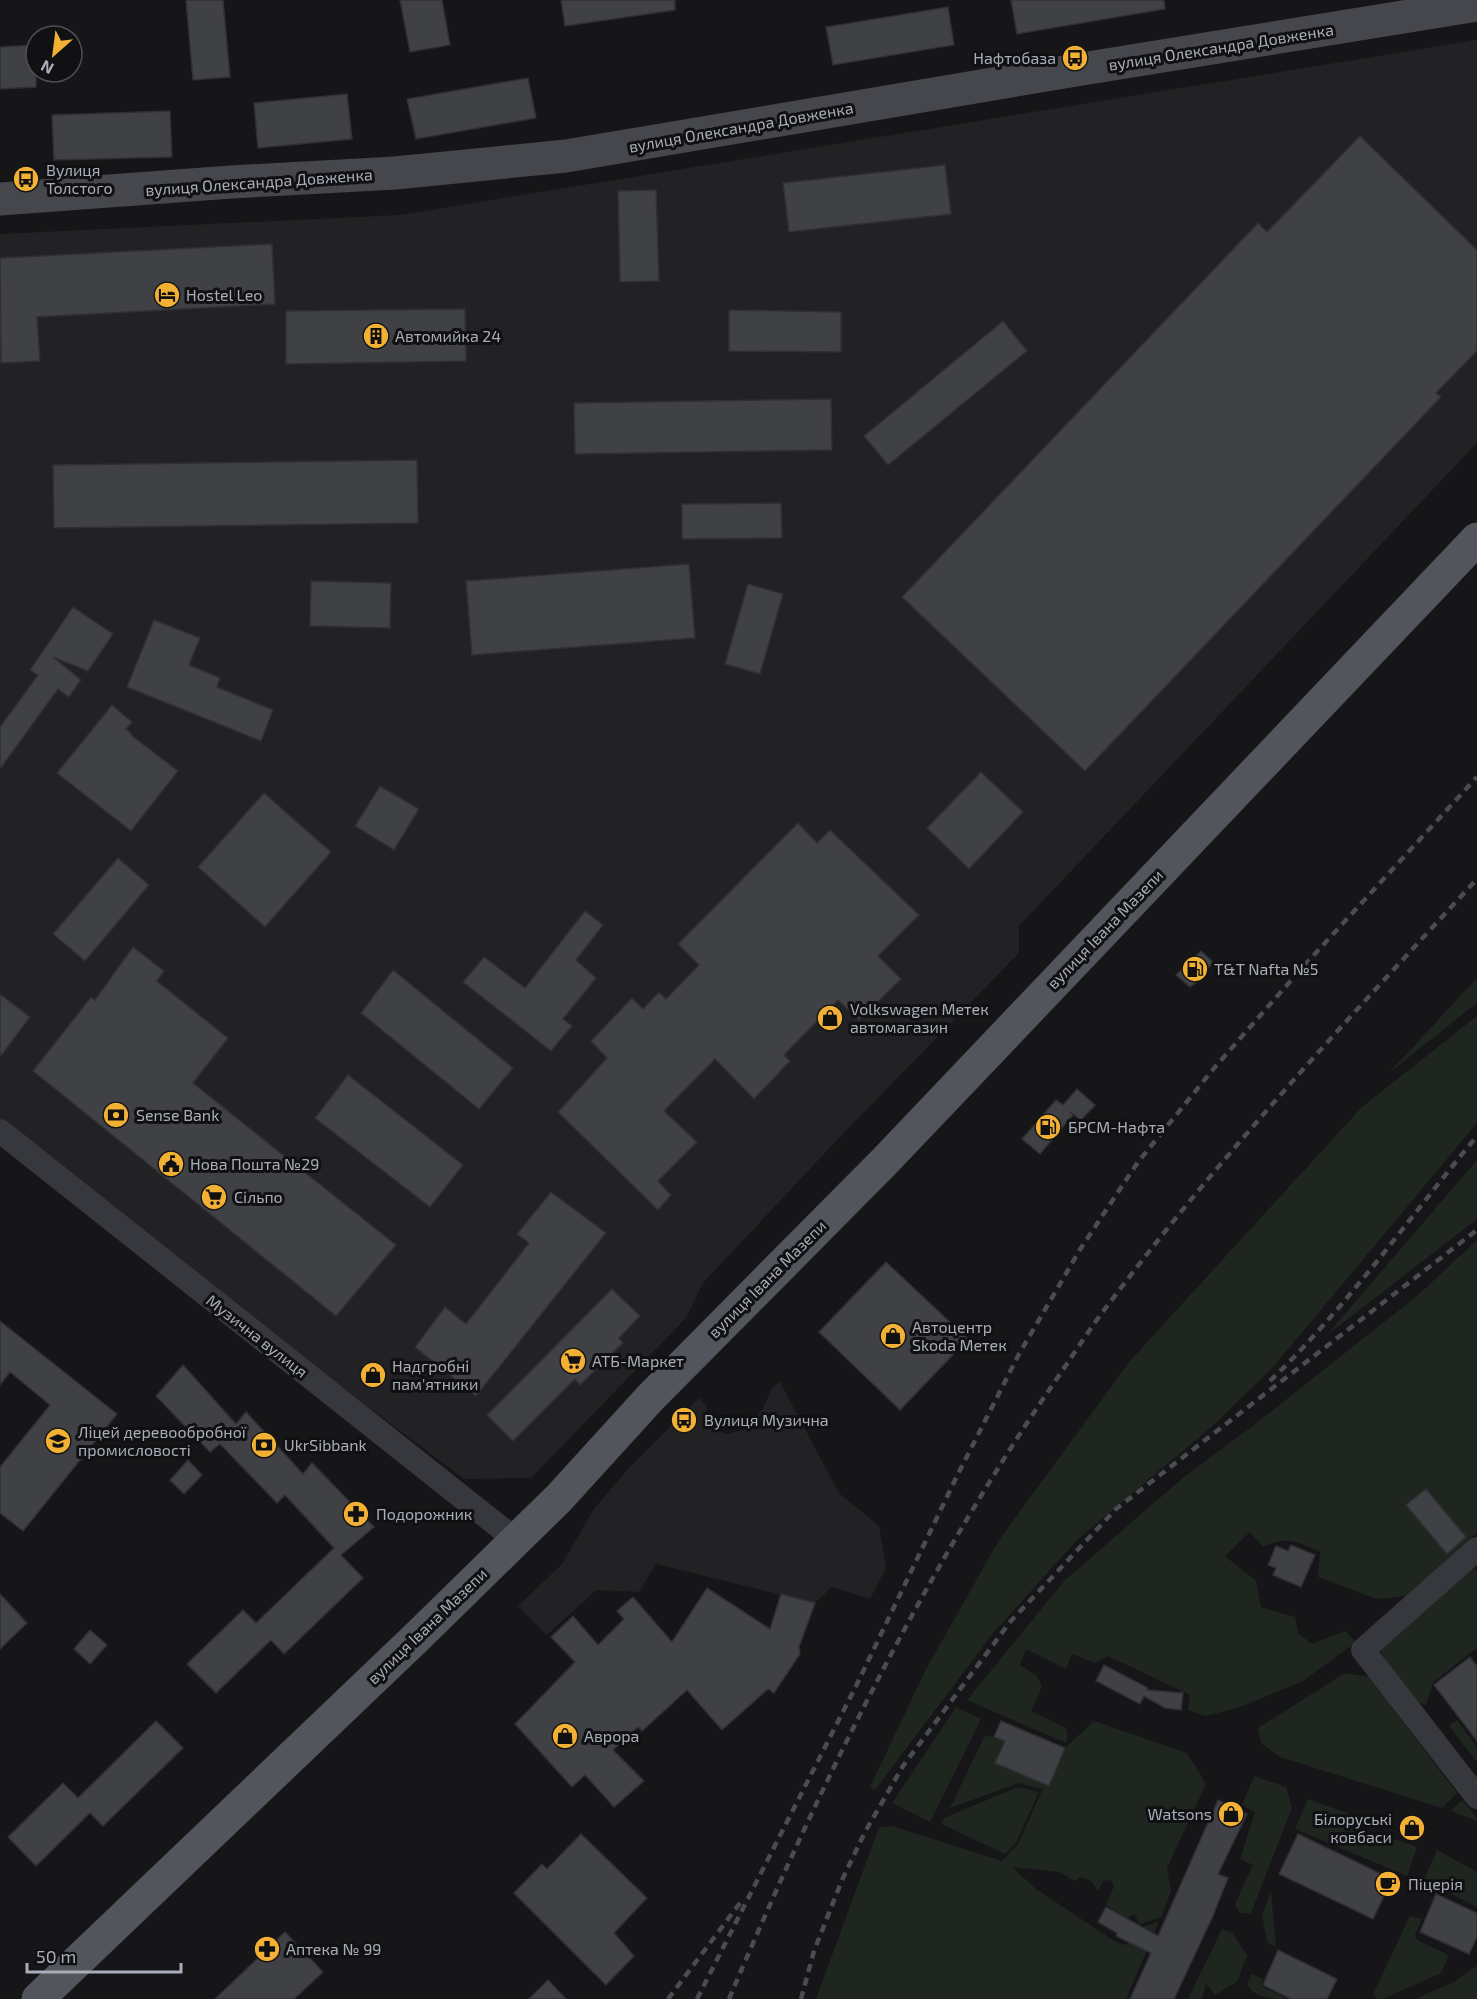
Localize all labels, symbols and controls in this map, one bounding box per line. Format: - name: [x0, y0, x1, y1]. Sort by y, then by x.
- street label: вулиця Олександра Довженка: [1107, 19, 1335, 75]
- north arrow: [24, 24, 84, 84]
- bus stop icon: Нафтобаза: [1060, 43, 1090, 73]
- place label: Нафтобаза: [973, 48, 1056, 67]
- text: N: [37, 57, 56, 79]
- street label: вулиця Олександра Довженка: [627, 97, 855, 157]
- place label: Вулиця Толстого: [46, 160, 113, 197]
- bus stop icon: Вулиця Толстого: [11, 164, 41, 194]
- street label: вулиця Олександра Довженка: [145, 164, 373, 200]
- hotel icon: Hostel Leo: [152, 280, 182, 310]
- place label: Hostel Leo: [186, 285, 262, 304]
- building icon: Автомийка 24: [361, 321, 391, 351]
- place label: Автомийка 24: [395, 326, 501, 345]
- street label: вулиця Івана Мазепи: [1043, 865, 1167, 993]
- fuel station icon: Т&T Nafta №5: [1180, 954, 1210, 984]
- place label: Т&T Nafta №5: [1214, 959, 1318, 978]
- place label: Volkswagen Метек автомагазин: [850, 999, 989, 1036]
- shop icon: Volkswagen Метек автомагазин: [815, 1003, 845, 1033]
- bank icon: Sense Bank: [101, 1100, 131, 1130]
- place label: Sense Bank: [136, 1105, 219, 1124]
- fuel station icon: БРСМ-Нафта: [1033, 1112, 1063, 1142]
- place label: БРСМ-Нафта: [1068, 1117, 1165, 1136]
- public building icon: Нова Пошта №29: [156, 1149, 186, 1179]
- place label: Нова Пошта №29: [190, 1154, 319, 1173]
- supermarket icon: Сільпо: [199, 1182, 229, 1212]
- place label: Сільпо: [234, 1187, 283, 1206]
- street label: вулиця Івана Мазепи: [704, 1216, 830, 1342]
- street label: Музична вулиця: [202, 1290, 312, 1382]
- place label: Автоцентр Skoda Метек: [912, 1317, 1007, 1354]
- shop icon: Автоцентр Skoda Метек: [878, 1321, 908, 1351]
- supermarket icon: АТБ-Маркет: [558, 1346, 588, 1376]
- place label: АТБ-Маркет: [592, 1351, 684, 1370]
- place label: Надгробні пам'ятники: [392, 1356, 478, 1393]
- shop icon: Надгробні пам'ятники: [358, 1360, 388, 1390]
- bus stop icon: Вулиця Музична: [669, 1405, 699, 1435]
- place label: Вулиця Музична: [704, 1410, 829, 1430]
- place label: Ліцей деревообробної промисловості: [78, 1422, 247, 1459]
- school or university icon: Ліцей деревообробної промисловості: [43, 1426, 73, 1456]
- bank icon: UkrSibbank: [249, 1430, 279, 1460]
- place label: UkrSibbank: [284, 1435, 367, 1454]
- pharmacy icon: Подорожник: [341, 1499, 371, 1529]
- place label: Подорожник: [376, 1504, 473, 1523]
- street label: вулиця Івана Мазепи: [363, 1564, 491, 1688]
- shop icon: Аврора: [550, 1721, 580, 1751]
- place label: Аврора: [584, 1726, 639, 1745]
- shop icon: Watsons: [1216, 1799, 1246, 1829]
- place label: Watsons: [1148, 1804, 1212, 1823]
- place label: Білоруські ковбаси: [1314, 1809, 1392, 1846]
- shop icon: Білоруські ковбаси: [1397, 1813, 1427, 1843]
- cafe icon: Піцерія: [1373, 1869, 1403, 1899]
- place label: Піцерія: [1408, 1874, 1463, 1893]
- pharmacy icon: Аптека № 99: [252, 1934, 282, 1964]
- scale bar: [27, 1936, 182, 1974]
- place label: Аптека № 99: [286, 1939, 381, 1958]
- text: 50 m: [36, 1945, 76, 1967]

